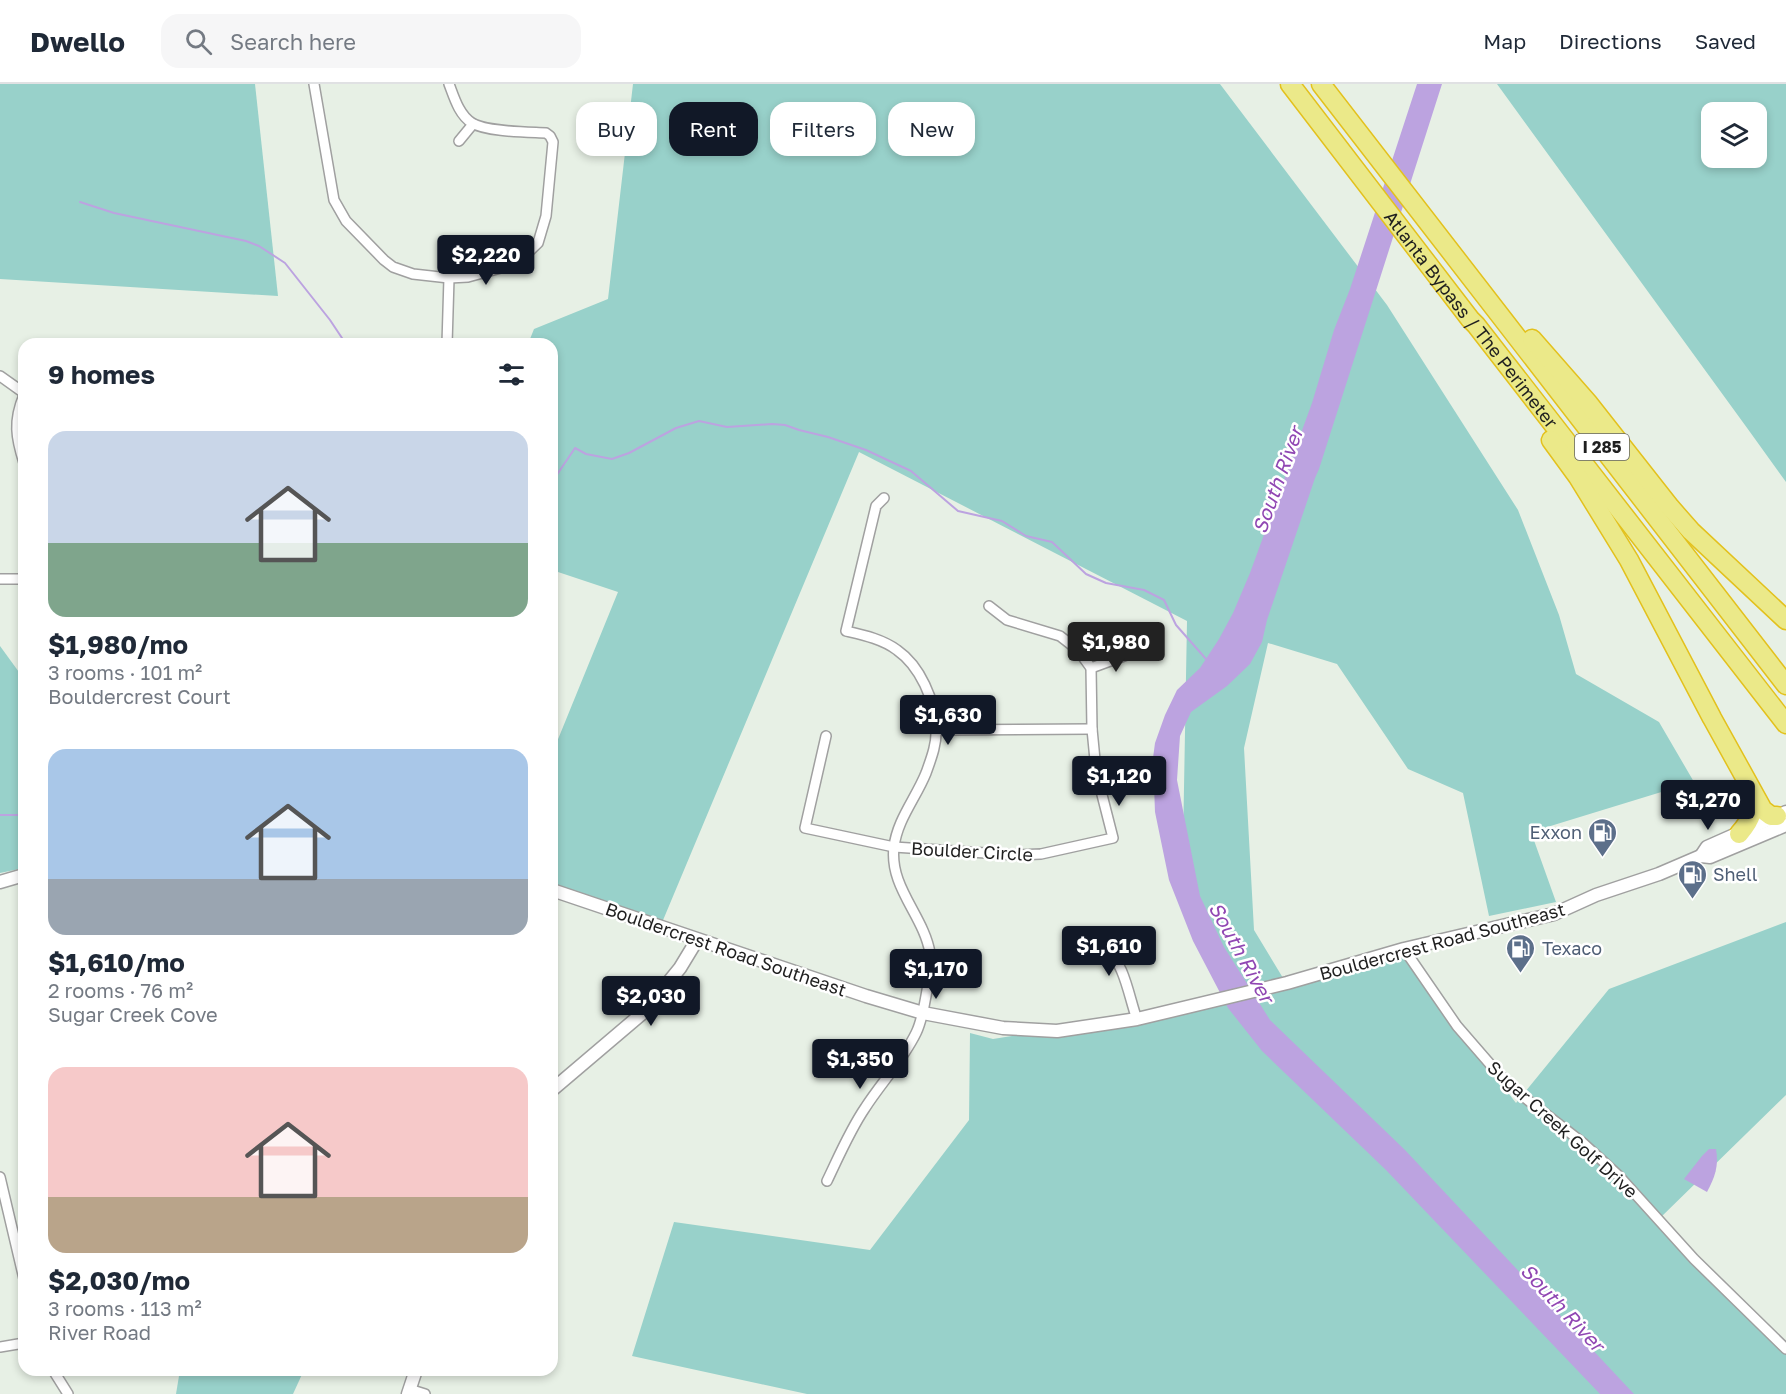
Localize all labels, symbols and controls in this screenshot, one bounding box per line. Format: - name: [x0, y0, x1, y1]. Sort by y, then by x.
- search box: [161, 14, 581, 68]
- text: Dwello: [30, 25, 125, 58]
- icon: search: [182, 25, 215, 58]
- text: Search here: [230, 28, 356, 55]
- text: Map: [1483, 28, 1526, 54]
- text: Directions: [1559, 28, 1662, 54]
- text: Saved: [1695, 28, 1756, 54]
- chip: Buy: [576, 102, 657, 156]
- chip: Rent: [669, 102, 758, 156]
- chip: Filters: [770, 102, 876, 156]
- chip: New: [888, 102, 975, 156]
- map controls: [1701, 102, 1767, 168]
- button: layers: [1701, 102, 1767, 168]
- street label: Atlanta Bypass / The Perimeter: [1380, 206, 1563, 432]
- pin: $2,220: [437, 235, 535, 286]
- text: $2,220: [451, 242, 521, 266]
- icon: filters: [495, 358, 528, 391]
- text: 9 homes: [48, 359, 155, 390]
- water label: South River: [1247, 421, 1308, 536]
- road number: I 285: [1575, 434, 1629, 460]
- icon: home: [234, 470, 342, 578]
- pin: $1,980: [1067, 622, 1165, 673]
- text: $1,980/mo: [48, 629, 188, 660]
- text: $1,980: [1082, 629, 1150, 653]
- text: 3 rooms · 101 m²: [48, 660, 202, 684]
- text: Bouldercrest Court: [48, 684, 231, 708]
- pin: $1,630: [899, 695, 997, 746]
- text: $1,630: [914, 702, 982, 726]
- pin: $1,120: [1070, 756, 1168, 807]
- text: $1,120: [1086, 763, 1152, 787]
- pin: $1,270: [1659, 780, 1757, 831]
- text: $1,270: [1675, 787, 1741, 811]
- icon: home: [234, 788, 342, 896]
- fuel station icon: Exxon: [1587, 816, 1619, 858]
- place label: Exxon: [1530, 821, 1582, 843]
- street label: Boulder Circle: [910, 837, 1034, 865]
- fuel station icon: Shell: [1676, 858, 1708, 900]
- place label: Shell: [1713, 863, 1758, 885]
- street label: Bouldercrest Road Southeast: [603, 897, 849, 1001]
- water label: South River: [1205, 897, 1281, 1009]
- street label: Bouldercrest Road Southeast: [1317, 898, 1567, 984]
- pin: $1,610: [1060, 926, 1158, 977]
- fuel station icon: Texaco: [1505, 932, 1537, 974]
- text: $1,610: [1076, 933, 1142, 957]
- place label: Texaco: [1542, 937, 1602, 959]
- text: $1,610/mo: [48, 947, 185, 978]
- pin: $1,170: [887, 949, 985, 1000]
- text: $1,170: [904, 956, 968, 980]
- pin: $2,030: [602, 976, 700, 1027]
- text: 2 rooms · 76 m²: [48, 978, 193, 1002]
- text: $2,030: [616, 983, 686, 1007]
- text: Sugar Creek Cove: [48, 1002, 218, 1026]
- pin: $1,350: [811, 1039, 909, 1090]
- text: $1,350: [826, 1046, 894, 1070]
- street label: Sugar Creek Golf Drive: [1483, 1056, 1643, 1202]
- icon: home: [234, 1106, 342, 1214]
- water label: South River: [1516, 1258, 1612, 1358]
- text: $2,030/mo: [48, 1265, 190, 1296]
- text: 3 rooms · 113 m²: [48, 1296, 202, 1320]
- text: River Road: [48, 1320, 151, 1344]

